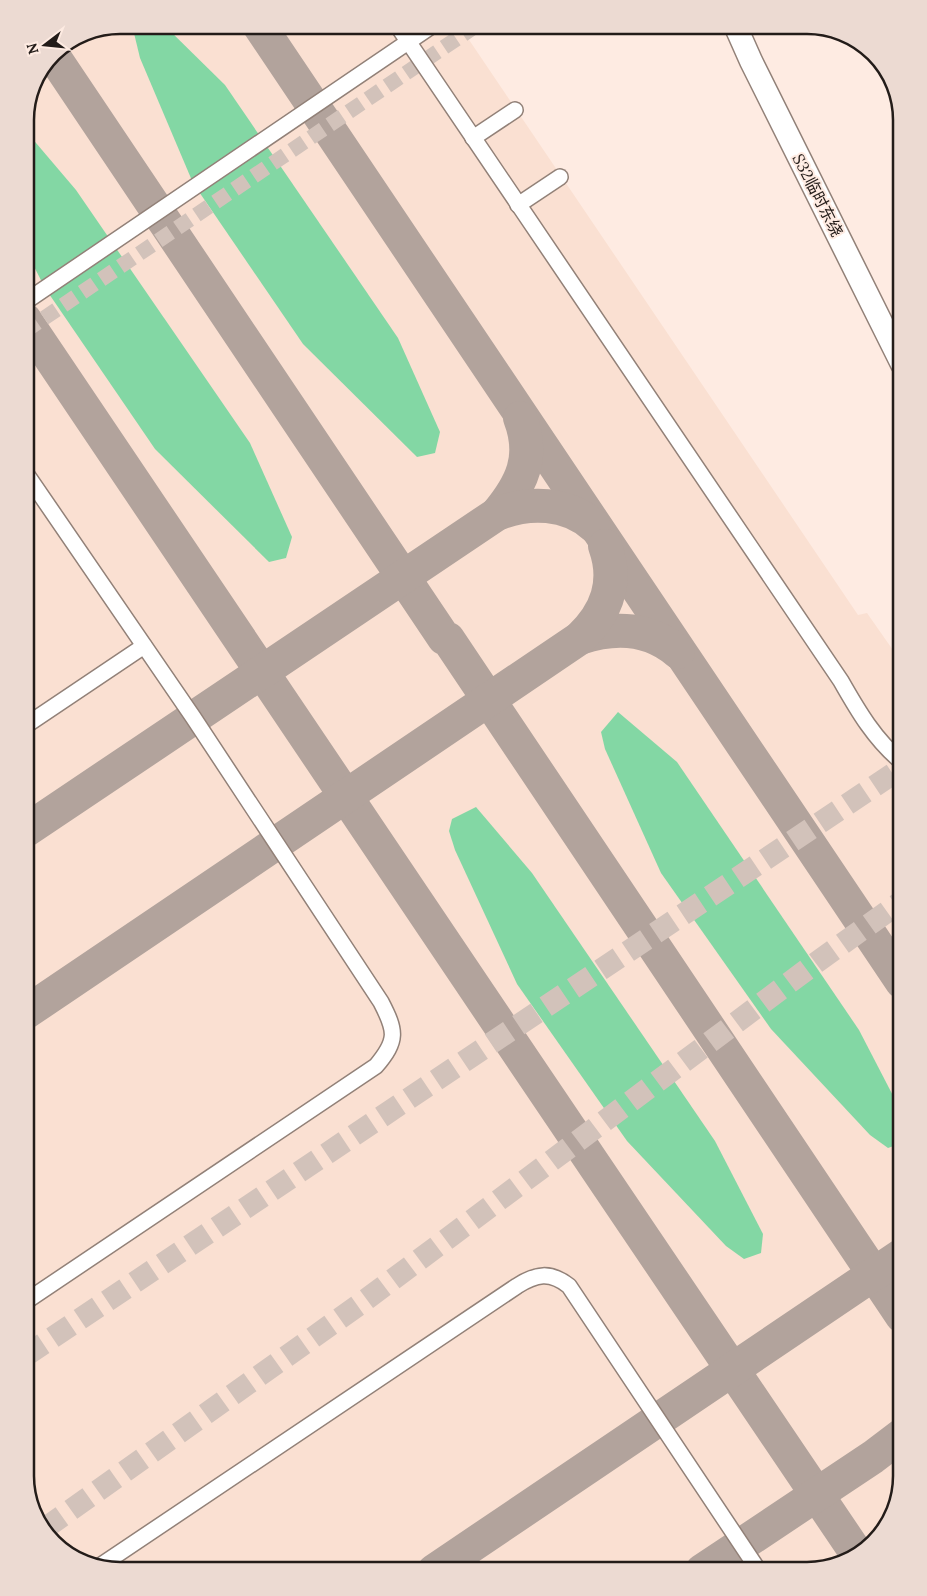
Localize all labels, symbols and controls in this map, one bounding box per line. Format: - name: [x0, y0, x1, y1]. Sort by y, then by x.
- north arrow: [20, 20, 70, 70]
- text: N: [22, 41, 43, 56]
- street label: S32临时东绕: [789, 150, 847, 240]

